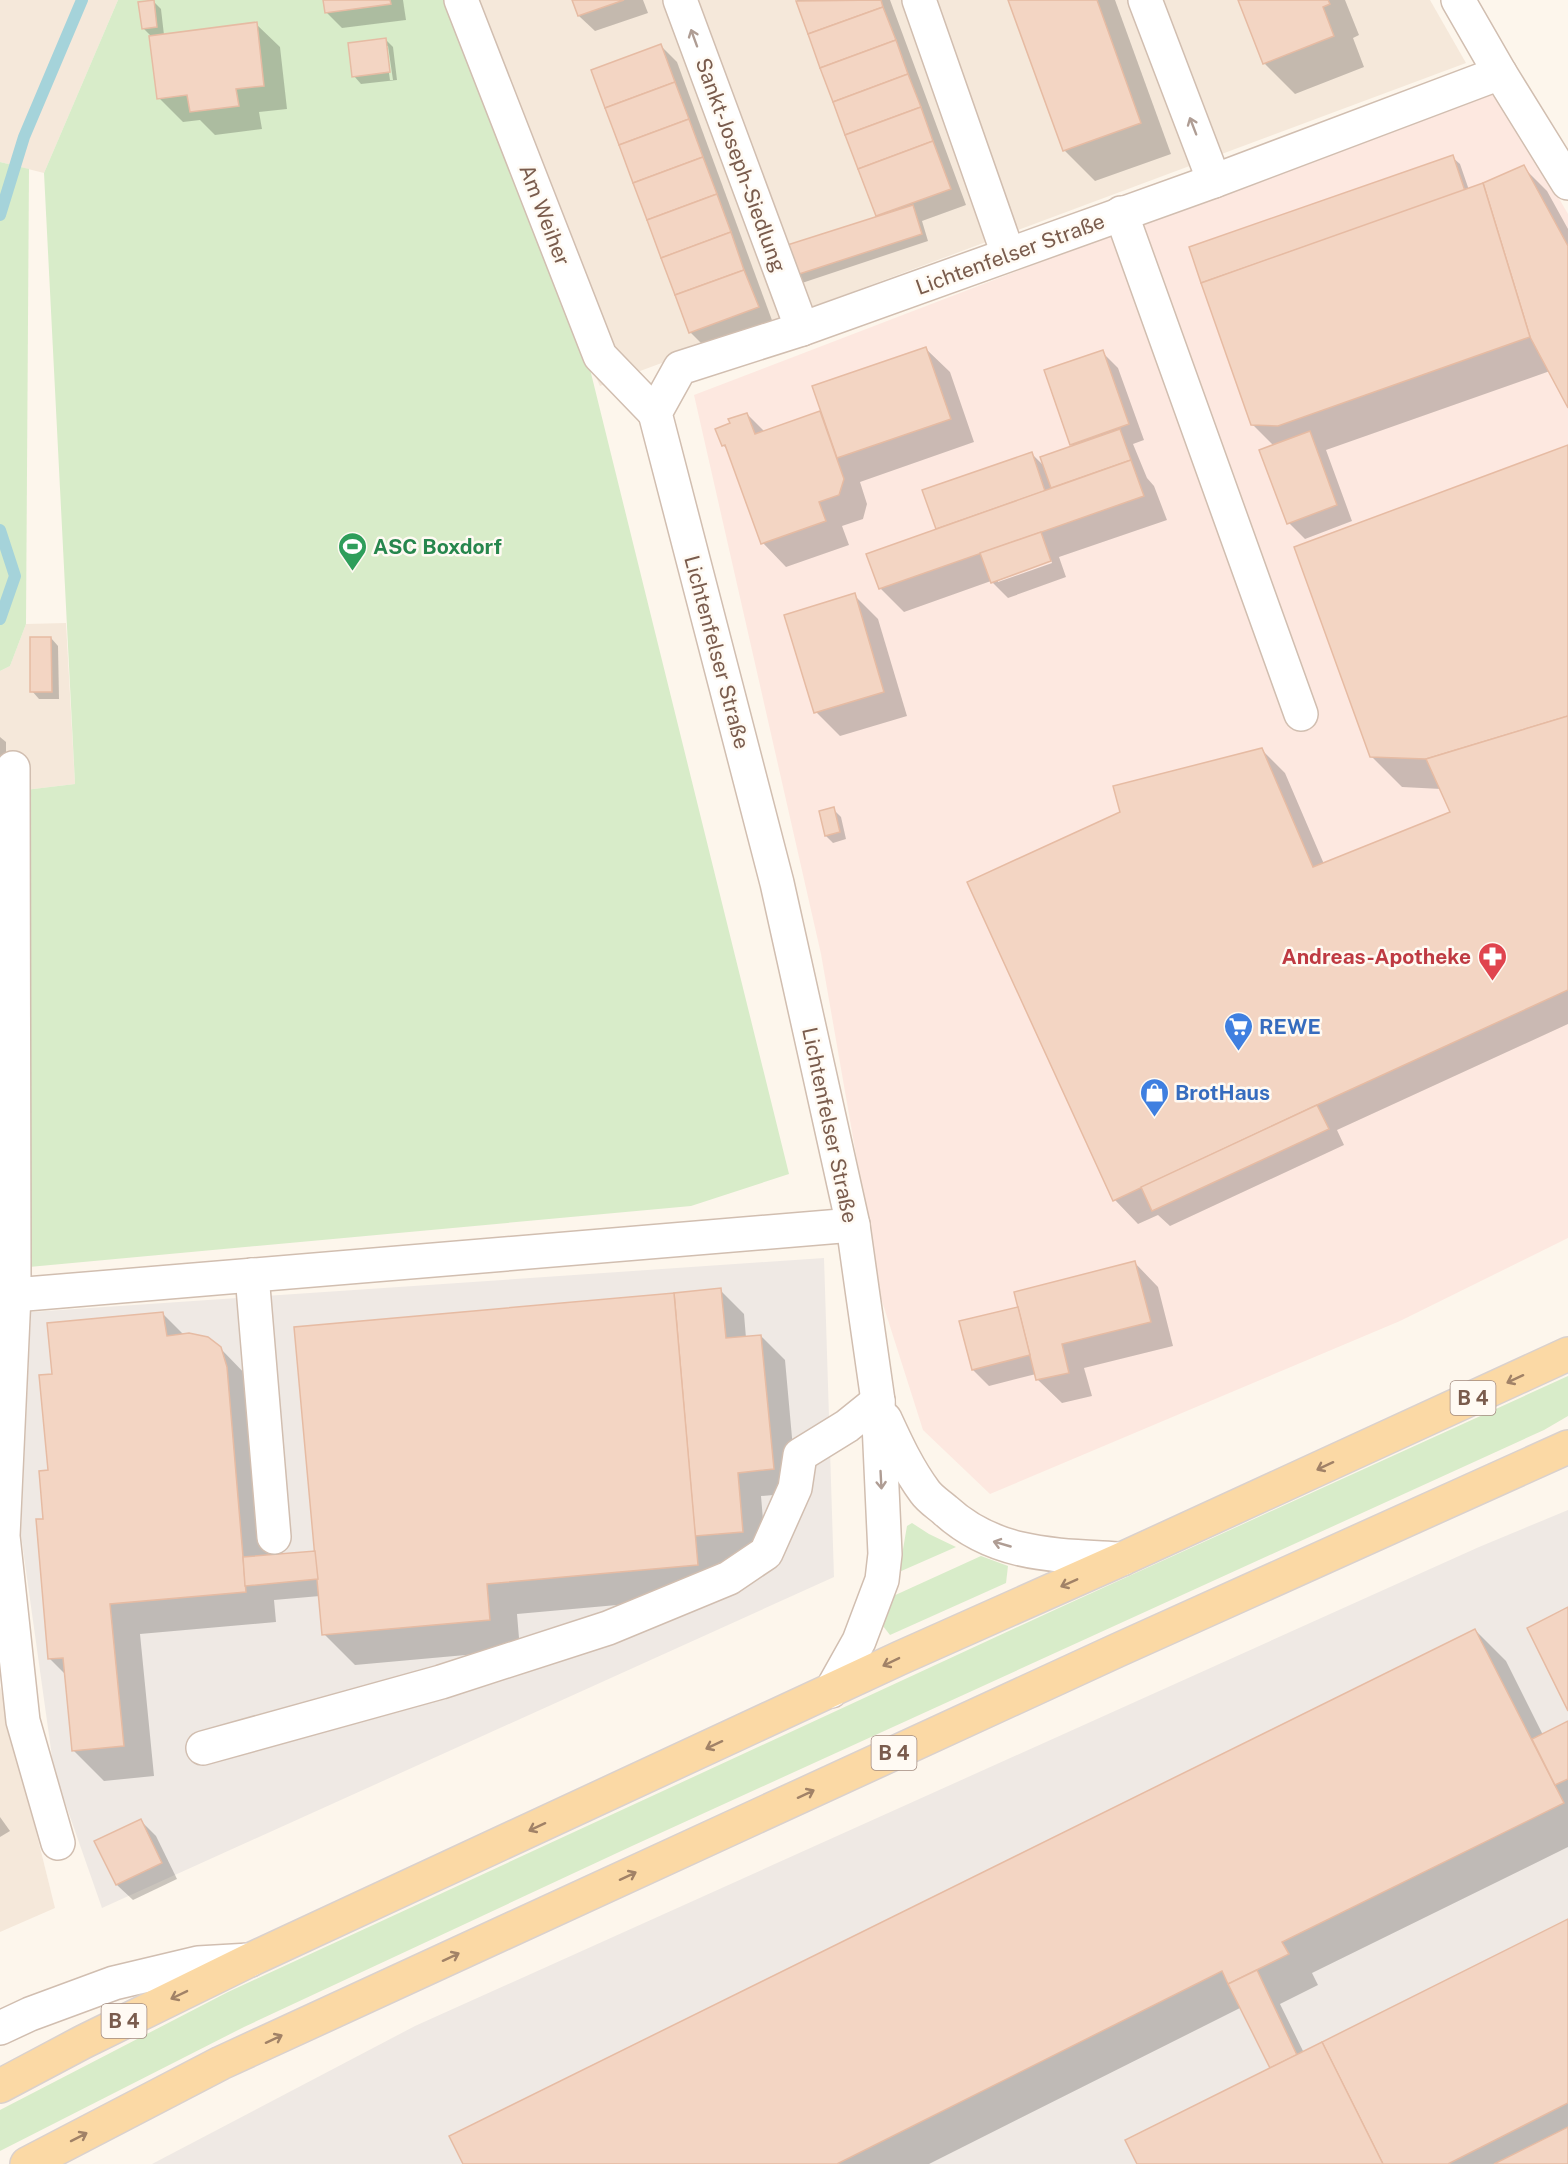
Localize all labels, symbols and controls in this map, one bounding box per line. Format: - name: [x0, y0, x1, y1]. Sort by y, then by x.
- one-way arrow: [688, 29, 699, 48]
- street label: Sankt-Joseph-Siedlung: [691, 54, 791, 276]
- one-way arrow: [1187, 118, 1198, 136]
- street label: Am Weiher: [514, 161, 576, 269]
- street label: Lichtenfelser Straße: [912, 208, 1108, 300]
- sports icon: ASC Boxdorf: [336, 530, 368, 572]
- place label: ASC Boxdorf: [373, 534, 502, 559]
- street label: Lichtenfelser Straße: [679, 552, 755, 752]
- pharmacy icon: Andreas-Apotheke: [1476, 940, 1508, 982]
- place label: Andreas-Apotheke: [1281, 944, 1471, 969]
- supermarket icon: REWE: [1222, 1010, 1254, 1052]
- place label: REWE: [1259, 1014, 1321, 1039]
- street label: Lichtenfelser Straße: [797, 1025, 863, 1225]
- shop icon: BrotHaus: [1138, 1076, 1170, 1118]
- place label: BrotHaus: [1175, 1080, 1270, 1105]
- one-way arrow: [1506, 1374, 1524, 1385]
- road number: B 4: [1450, 1381, 1496, 1415]
- one-way arrow: [1317, 1460, 1335, 1472]
- one-way arrow: [876, 1470, 887, 1490]
- one-way arrow: [993, 1538, 1012, 1549]
- one-way arrow: [1060, 1577, 1078, 1589]
- one-way arrow: [882, 1657, 900, 1669]
- road number: B 4: [872, 1736, 916, 1770]
- one-way arrow: [706, 1740, 724, 1751]
- one-way arrow: [796, 1788, 814, 1799]
- one-way arrow: [529, 1822, 547, 1833]
- one-way arrow: [619, 1869, 637, 1881]
- one-way arrow: [442, 1951, 460, 1963]
- one-way arrow: [170, 1989, 188, 2001]
- road number: B 4: [102, 2004, 146, 2038]
- one-way arrow: [265, 2033, 283, 2044]
- one-way arrow: [70, 2131, 88, 2142]

